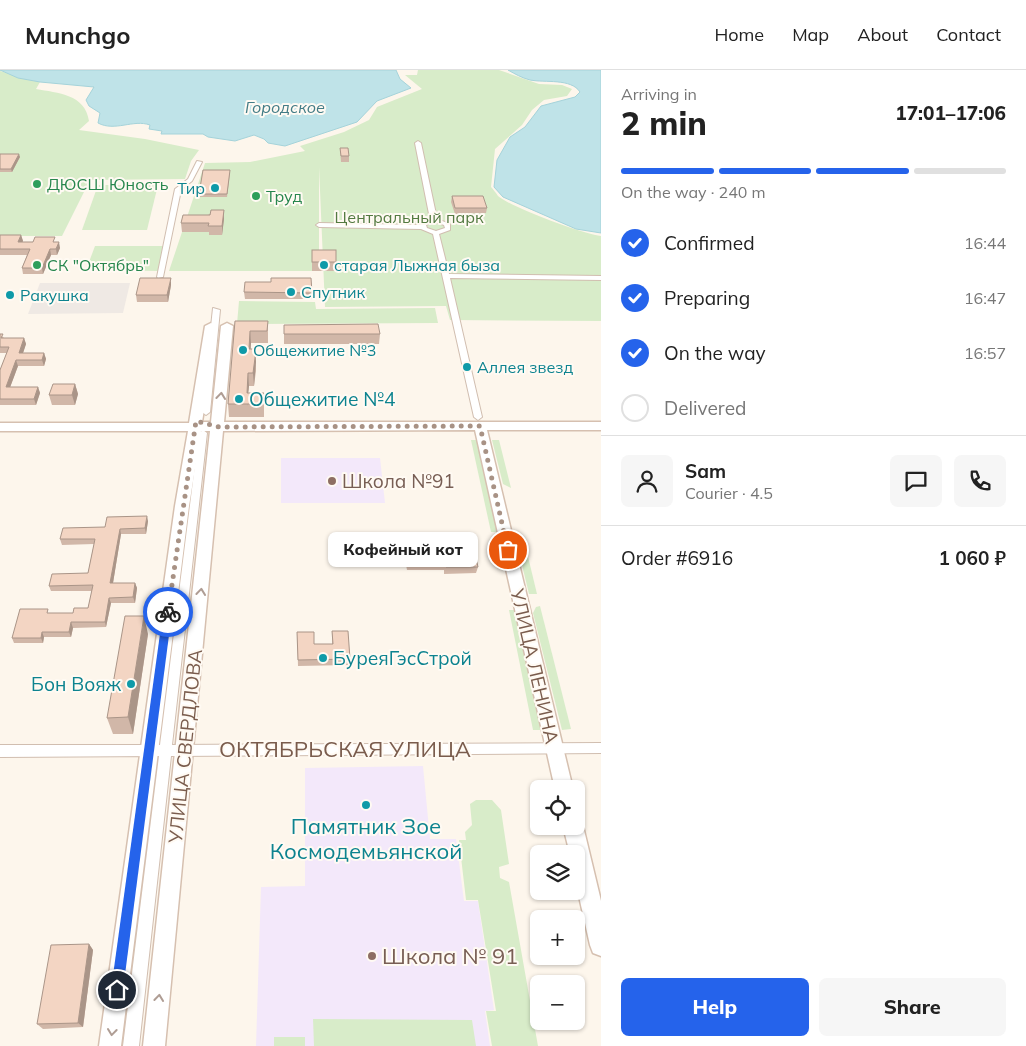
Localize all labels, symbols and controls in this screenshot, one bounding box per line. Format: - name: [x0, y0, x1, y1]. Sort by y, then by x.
- text: Munchgo: [25, 20, 130, 50]
- text: Home: [714, 23, 764, 46]
- text: Map: [792, 23, 829, 46]
- text: About: [857, 23, 908, 46]
- text: Contact: [936, 23, 1001, 46]
- text: Arriving in: [621, 84, 697, 104]
- water label: Городское: [245, 97, 325, 117]
- text: 17:01–17:06: [895, 101, 1006, 125]
- text: 2 min: [621, 103, 707, 143]
- place label: ДЮСШ Юность: [47, 174, 169, 194]
- marker: ДЮСШ Юность: [31, 178, 43, 190]
- place label: Тир: [177, 178, 205, 198]
- marker: Тир: [209, 182, 221, 194]
- text: On the way · 240 m: [621, 182, 766, 202]
- place label: Труд: [266, 186, 303, 206]
- marker: Труд: [250, 190, 262, 202]
- park label: Центральный парк: [334, 207, 484, 227]
- icon: check: [621, 229, 649, 257]
- text: Confirmed: [664, 231, 755, 255]
- text: 16:44: [964, 233, 1006, 253]
- place label: СК "Октябрь": [47, 255, 149, 275]
- place label: старая Лыжная быза: [334, 255, 500, 275]
- marker: СК "Октябрь": [31, 259, 43, 271]
- marker: старая Лыжная быза: [318, 259, 330, 271]
- place label: Спутник: [301, 282, 366, 302]
- icon: check: [621, 284, 649, 312]
- place label: Ракушка: [20, 285, 89, 305]
- marker: Спутник: [285, 286, 297, 298]
- text: Preparing: [664, 286, 750, 310]
- text: 16:47: [964, 288, 1006, 308]
- marker: Ракушка: [4, 289, 16, 301]
- icon: check: [621, 339, 649, 367]
- place label: Общежитие №3: [253, 340, 376, 360]
- text: On the way: [664, 341, 766, 365]
- text: 16:57: [964, 343, 1006, 363]
- marker: Общежитие №3: [237, 344, 249, 356]
- place label: Аллея звезд: [477, 357, 574, 377]
- marker: Аллея звезд: [461, 361, 473, 373]
- place label: Общежитие №4: [249, 387, 395, 411]
- one-way arrow: [215, 391, 226, 399]
- marker: Общежитие №4: [233, 393, 245, 405]
- text: Delivered: [664, 396, 746, 420]
- button: person: [621, 455, 673, 507]
- button: chat: [890, 455, 942, 507]
- button: phone: [954, 455, 1006, 507]
- text: Sam: [685, 459, 726, 483]
- place label: Школа №91: [342, 469, 455, 493]
- marker: Школа №91: [326, 475, 338, 487]
- text: Courier · 4.5: [685, 483, 773, 503]
- pin: [487, 529, 529, 571]
- callout: Кофейный кот: [328, 532, 478, 568]
- icon: bag: [494, 536, 522, 564]
- text: Кофейный кот: [343, 539, 463, 559]
- text: Order #6916: [621, 546, 733, 570]
- text: 1 060 ₽: [939, 546, 1006, 570]
- street label: УЛИЦА ЛЕНИНА: [505, 585, 565, 746]
- courier: [143, 587, 193, 637]
- one-way arrow: [195, 588, 206, 596]
- icon: bike: [154, 598, 182, 626]
- place label: БуреяГэсСтрой: [333, 646, 472, 670]
- street label: УЛИЦА СВЕРДЛОВА: [163, 648, 207, 845]
- marker: БуреяГэсСтрой: [317, 652, 329, 664]
- place label: Бон Вояж: [31, 672, 122, 696]
- marker: Бон Вояж: [125, 678, 137, 690]
- street label: ОКТЯБРЬСКАЯ УЛИЦА: [219, 735, 471, 763]
- map controls: [530, 780, 585, 1030]
- button: locate: [530, 780, 585, 835]
- marker: Памятник Зое Космодемьянской: [360, 799, 372, 811]
- place label: Памятник Зое Космодемьянской: [270, 812, 462, 865]
- button: layers: [530, 845, 585, 900]
- button: +: [530, 910, 585, 965]
- place label: Школа № 91: [382, 942, 518, 970]
- marker: Школа № 91: [366, 950, 378, 962]
- pin: [96, 969, 138, 1011]
- button: −: [530, 975, 585, 1030]
- icon: home: [103, 976, 131, 1004]
- button: Help: [621, 978, 809, 1036]
- button: Share: [819, 978, 1006, 1036]
- one-way arrow: [153, 993, 164, 1001]
- one-way arrow: [107, 1029, 118, 1037]

